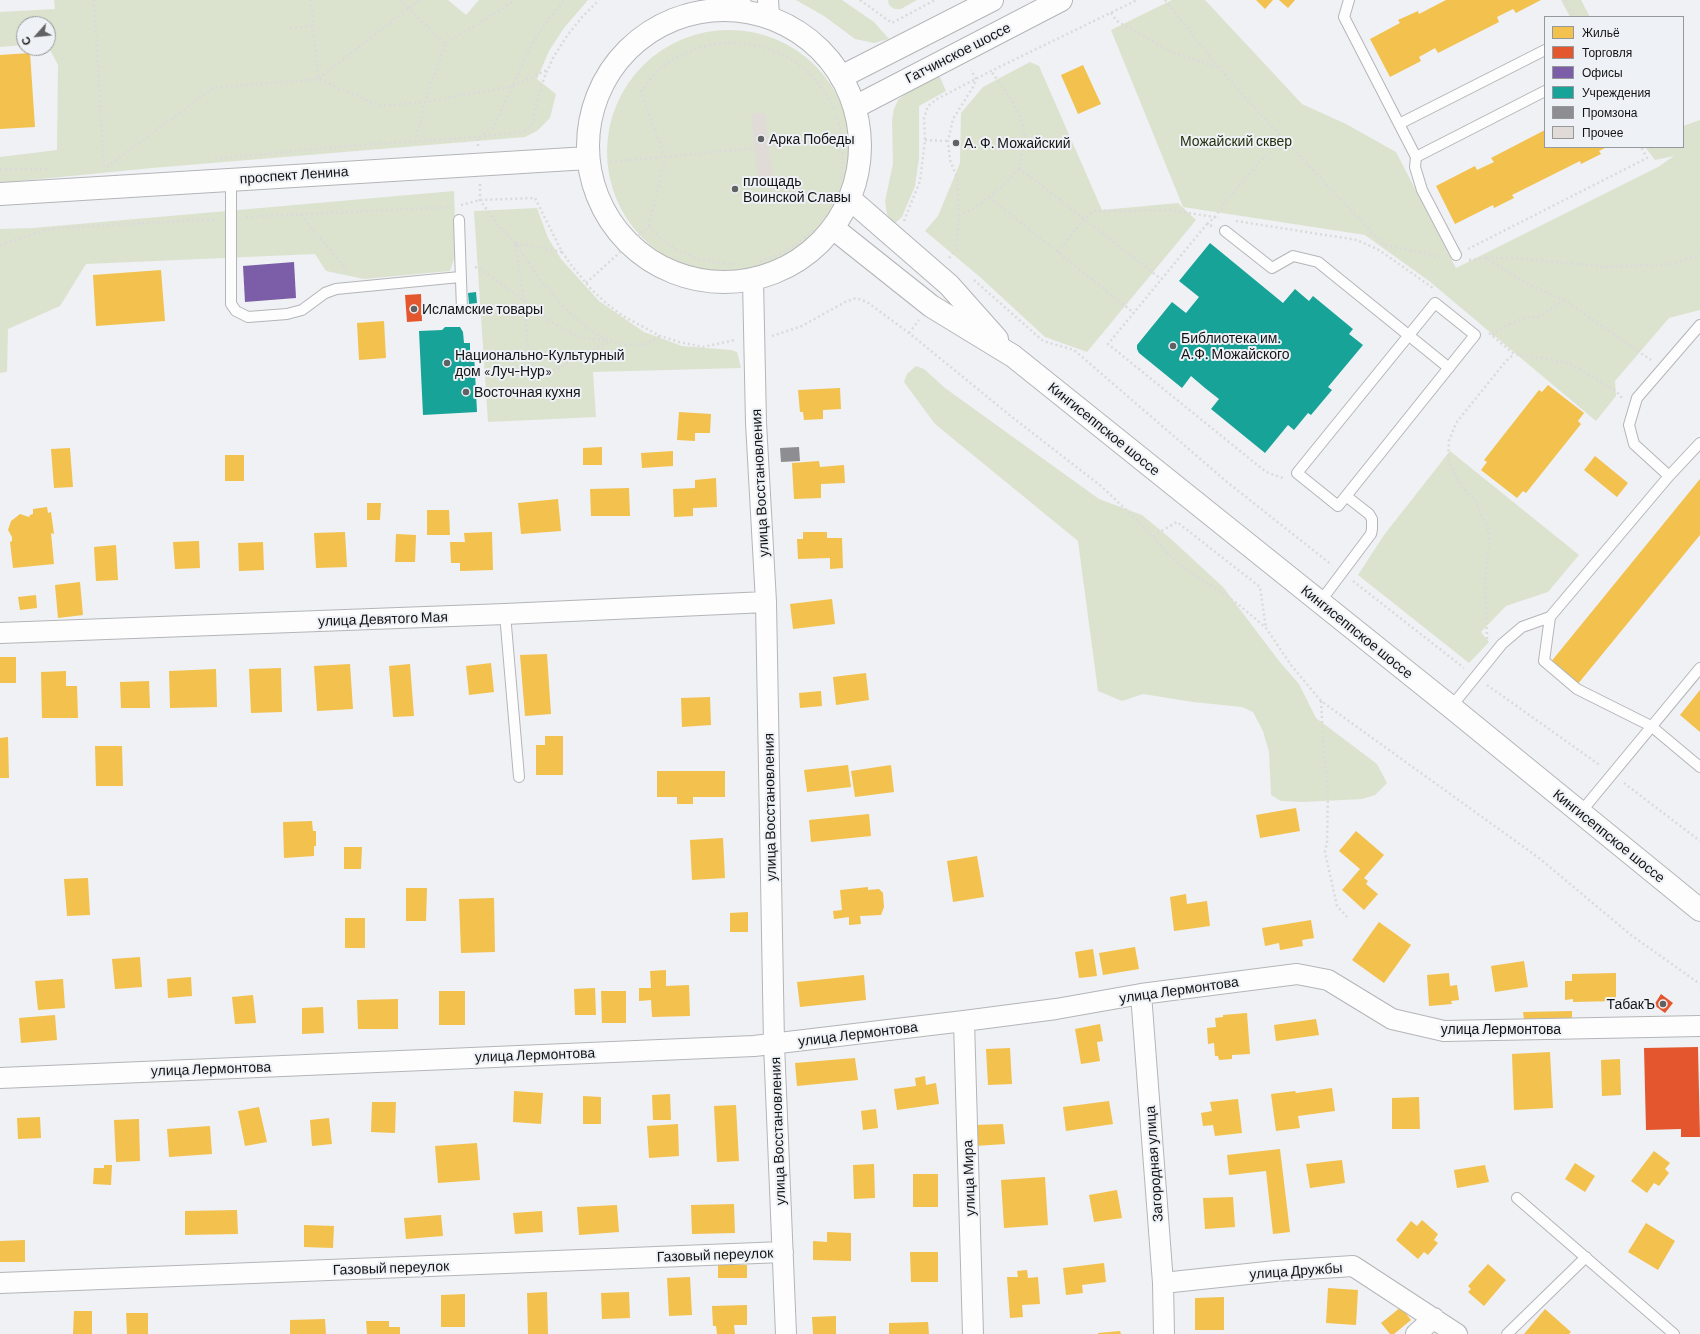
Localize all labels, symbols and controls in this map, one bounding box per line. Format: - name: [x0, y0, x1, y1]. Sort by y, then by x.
- north arrow: [16, 16, 56, 56]
- legend: [1544, 16, 1684, 148]
- street label: Гатчинское шоссе: [903, 19, 1013, 87]
- text: Жильё: [1582, 25, 1620, 39]
- text: С: [18, 35, 33, 48]
- text: Торговля: [1582, 45, 1632, 59]
- text: Офисы: [1582, 65, 1623, 79]
- text: Учреждения: [1582, 85, 1651, 99]
- text: Промзона: [1582, 105, 1637, 119]
- text: Прочее: [1582, 125, 1623, 139]
- place label: Арка Победы: [769, 131, 855, 147]
- park label: Можайский сквер: [1180, 133, 1292, 149]
- marker: Арка Победы: [756, 134, 766, 144]
- place label: А. Ф. Можайский: [964, 135, 1071, 151]
- marker: А. Ф. Можайский: [951, 138, 961, 148]
- street label: проспект Ленина: [239, 163, 349, 187]
- place label: площадь Воинской Славы: [743, 173, 851, 206]
- marker: площадь Воинской Славы: [730, 184, 740, 194]
- place label: Исламские товары: [422, 301, 543, 317]
- marker: Исламские товары: [409, 304, 419, 314]
- place label: Библиотека им. А.Ф. Можайского: [1181, 330, 1290, 362]
- marker: Библиотека им. А.Ф. Можайского: [1168, 341, 1178, 351]
- place label: Национально-Культурный дом «Луч-Нур»: [455, 347, 625, 380]
- marker: Национально-Культурный дом «Луч-Нур»: [442, 358, 452, 368]
- street label: Кингисеппское шоссе: [1045, 379, 1163, 479]
- place label: Восточная кухня: [474, 384, 581, 400]
- marker: Восточная кухня: [461, 387, 471, 397]
- street label: улица Восстановления: [748, 409, 772, 557]
- street label: Кингисеппское шоссе: [1298, 582, 1416, 682]
- street label: улица Девятого Мая: [318, 608, 448, 630]
- street label: улица Восстановления: [760, 733, 780, 881]
- street label: Кингисеппское шоссе: [1550, 786, 1668, 886]
- street label: улица Лермонтова: [1118, 973, 1240, 1007]
- place label: ТабакЪ: [1607, 996, 1655, 1012]
- marker: ТабакЪ: [1658, 999, 1668, 1009]
- street label: улица Лермонтова: [797, 1018, 919, 1050]
- street label: улица Лермонтова: [1441, 1021, 1561, 1037]
- street label: улица Лермонтова: [475, 1045, 595, 1065]
- street label: улица Восстановления: [767, 1057, 789, 1205]
- street label: улица Лермонтова: [151, 1059, 271, 1079]
- street label: Загородная улица: [1142, 1105, 1166, 1223]
- street label: улица Мира: [959, 1140, 979, 1216]
- street label: Газовый переулок: [657, 1245, 773, 1265]
- street label: Газовый переулок: [333, 1258, 449, 1278]
- street label: улица Дружбы: [1249, 1259, 1343, 1283]

